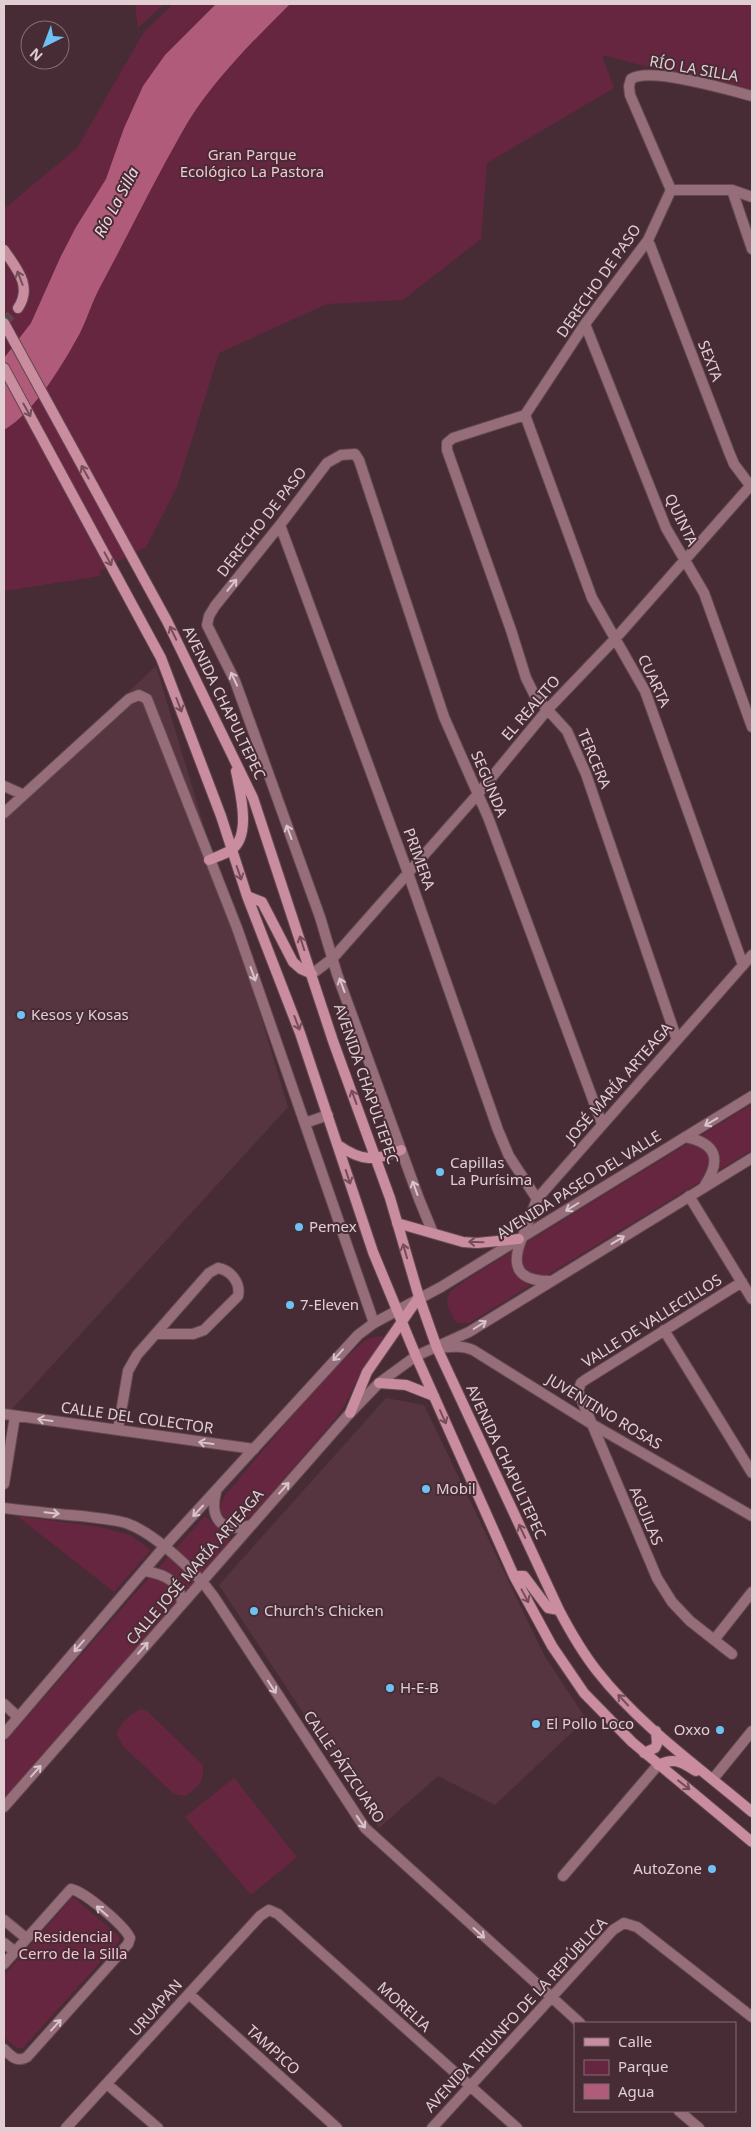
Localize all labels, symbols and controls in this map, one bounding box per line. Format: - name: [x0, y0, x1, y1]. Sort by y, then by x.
- north arrow: [20, 20, 70, 70]
- text: N: [25, 44, 47, 66]
- street label: RÍO LA SILLA: [648, 50, 741, 86]
- park label: Gran Parque Ecológico La Pastora: [180, 144, 324, 181]
- water label: Río La Silla: [88, 163, 144, 241]
- street label: DERECHO DE PASO: [551, 220, 645, 341]
- one-way arrow: [15, 271, 24, 286]
- street label: SEXTA: [694, 337, 728, 384]
- one-way arrow: [22, 403, 32, 418]
- street label: DERECHO DE PASO: [212, 462, 310, 580]
- one-way arrow: [80, 465, 89, 480]
- street label: QUINTA: [661, 490, 703, 549]
- one-way arrow: [104, 551, 113, 566]
- one-way arrow: [227, 578, 238, 591]
- street label: AVENIDA CHAPULTEPEC: [179, 623, 271, 783]
- one-way arrow: [168, 626, 178, 641]
- street label: CUARTA: [634, 651, 676, 711]
- street label: EL REALITO: [496, 671, 564, 744]
- one-way arrow: [228, 672, 238, 687]
- one-way arrow: [175, 697, 184, 712]
- street label: TERCERA: [573, 726, 617, 792]
- street label: SEGUNDA: [467, 747, 513, 820]
- one-way arrow: [284, 824, 294, 840]
- street label: PRIMERA: [400, 825, 440, 893]
- one-way arrow: [235, 865, 244, 880]
- one-way arrow: [297, 935, 306, 951]
- one-way arrow: [249, 966, 258, 981]
- one-way arrow: [337, 978, 346, 994]
- street label: AVENIDA CHAPULTEPEC: [330, 1001, 404, 1167]
- place label: Kesos y Kosas: [31, 1004, 129, 1024]
- marker: Kesos y Kosas: [15, 1009, 27, 1021]
- one-way arrow: [292, 1015, 302, 1030]
- street label: JOSÉ MARÍA ARTEAGA: [559, 1018, 676, 1148]
- one-way arrow: [348, 1089, 358, 1105]
- one-way arrow: [704, 1117, 718, 1127]
- street label: AVENIDA PASEO DEL VALLE: [493, 1125, 664, 1243]
- place label: Capillas La Purísima: [450, 1152, 532, 1189]
- marker: Capillas La Purísima: [434, 1166, 446, 1178]
- one-way arrow: [344, 1169, 354, 1185]
- one-way arrow: [410, 1180, 419, 1196]
- one-way arrow: [566, 1202, 580, 1212]
- place label: Pemex: [309, 1216, 357, 1236]
- marker: Pemex: [293, 1221, 305, 1233]
- one-way arrow: [611, 1234, 625, 1244]
- one-way arrow: [468, 1238, 484, 1247]
- one-way arrow: [400, 1243, 410, 1259]
- street label: VALLE DE VALLECILLOS: [578, 1269, 725, 1371]
- place label: 7-Eleven: [300, 1294, 359, 1314]
- marker: 7-Eleven: [284, 1299, 296, 1311]
- one-way arrow: [472, 1319, 486, 1329]
- one-way arrow: [332, 1349, 344, 1362]
- street label: JUVENTINO ROSAS: [541, 1368, 666, 1454]
- street label: AVENIDA CHAPULTEPEC: [462, 1381, 552, 1543]
- street label: CALLE DEL COLECTOR: [60, 1396, 215, 1438]
- one-way arrow: [439, 1409, 449, 1424]
- one-way arrow: [37, 1415, 53, 1425]
- one-way arrow: [198, 1437, 214, 1447]
- place label: Mobil: [436, 1478, 476, 1498]
- one-way arrow: [278, 1482, 290, 1495]
- marker: Mobil: [420, 1483, 432, 1495]
- street label: AGUILAS: [626, 1483, 668, 1548]
- street label: CALLE JOSÉ MARÍA ARTEAGA: [121, 1484, 268, 1648]
- one-way arrow: [192, 1505, 204, 1518]
- one-way arrow: [44, 1508, 60, 1518]
- one-way arrow: [517, 1524, 527, 1539]
- one-way arrow: [520, 1589, 530, 1603]
- place label: Church's Chicken: [264, 1600, 384, 1620]
- marker: Church's Chicken: [248, 1605, 260, 1617]
- one-way arrow: [73, 1640, 85, 1653]
- one-way arrow: [138, 1642, 149, 1655]
- place label: H-E-B: [400, 1677, 439, 1697]
- one-way arrow: [267, 1679, 277, 1693]
- marker: H-E-B: [384, 1682, 396, 1694]
- one-way arrow: [617, 1693, 629, 1706]
- street label: CALLE PÁTZCUARO: [300, 1706, 390, 1827]
- place label: El Pollo Loco: [546, 1713, 634, 1733]
- marker: El Pollo Loco: [530, 1718, 542, 1730]
- place label: Oxxo: [674, 1719, 710, 1739]
- marker: Oxxo: [714, 1724, 726, 1736]
- one-way arrow: [30, 1764, 42, 1777]
- one-way arrow: [677, 1780, 690, 1791]
- one-way arrow: [356, 1815, 366, 1829]
- place label: AutoZone: [633, 1858, 702, 1878]
- marker: AutoZone: [706, 1863, 718, 1875]
- one-way arrow: [96, 1905, 109, 1916]
- street label: AVENIDA TRIUNFO DE LA REPÚBLICA: [419, 1912, 611, 2116]
- park label: Residencial Cerro de la Silla: [18, 1926, 128, 1963]
- one-way arrow: [473, 1927, 486, 1939]
- street label: URUAPAN: [124, 1975, 186, 2040]
- street label: MORELIA: [374, 1977, 436, 2036]
- one-way arrow: [50, 2019, 61, 2032]
- street label: TAMPICO: [243, 2020, 305, 2079]
- legend: [574, 2022, 736, 2112]
- text: Calle: [618, 2031, 652, 2051]
- text: Parque: [618, 2056, 668, 2076]
- text: Agua: [618, 2081, 655, 2101]

